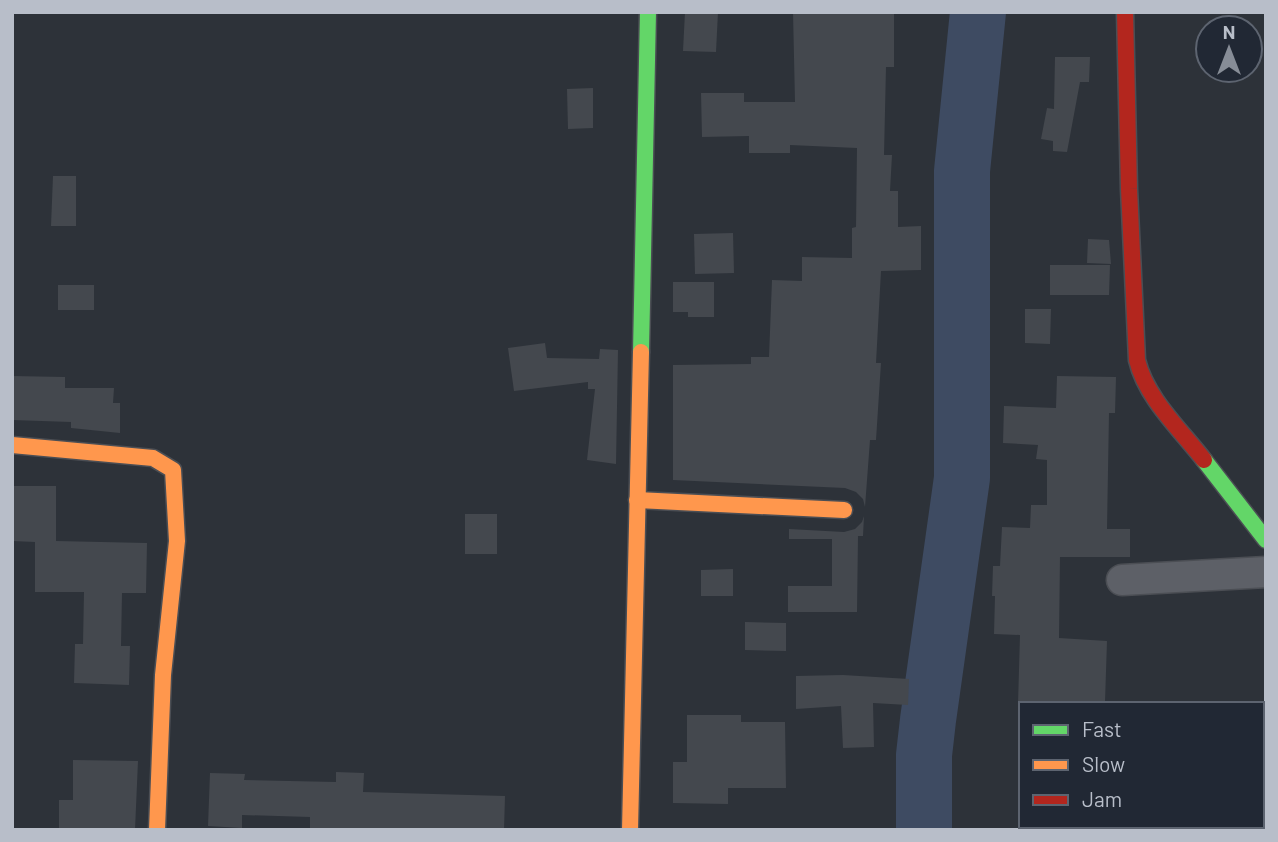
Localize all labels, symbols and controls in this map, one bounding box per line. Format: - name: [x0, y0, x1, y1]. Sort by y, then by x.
- north arrow: [1194, 14, 1264, 84]
- text: N: [1223, 20, 1235, 43]
- legend: [1019, 702, 1264, 828]
- text: Fast: [1082, 716, 1122, 741]
- text: Slow: [1082, 751, 1125, 776]
- text: Jam: [1082, 786, 1122, 811]

